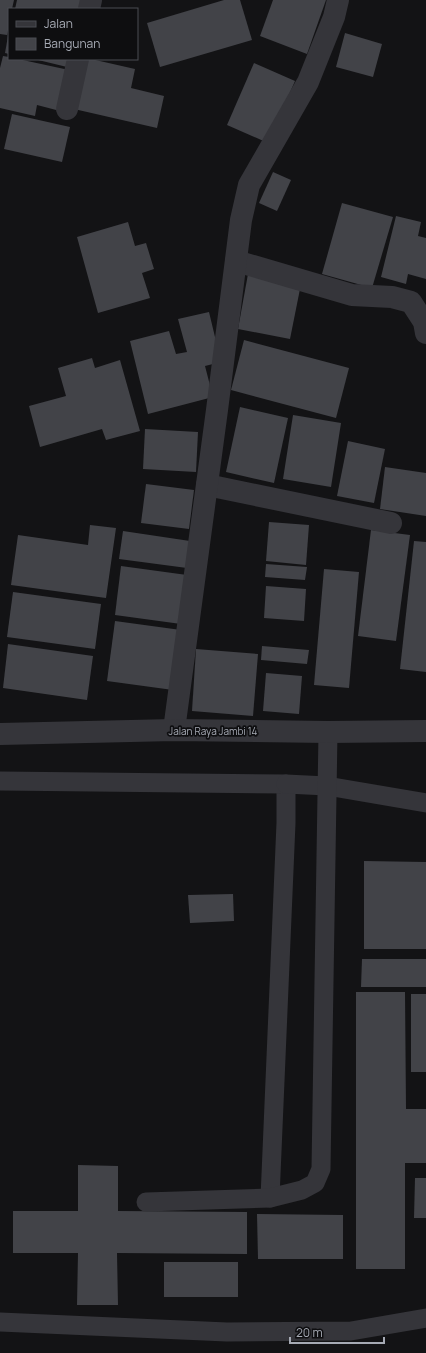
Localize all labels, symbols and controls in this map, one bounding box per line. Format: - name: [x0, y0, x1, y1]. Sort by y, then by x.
- legend: [8, 8, 138, 60]
- text: Jalan: [44, 15, 73, 32]
- text: Bangunan: [44, 35, 100, 52]
- street label: Jalan Raya Jambi 14: [169, 724, 258, 738]
- scale bar: [290, 1319, 384, 1345]
- text: 20 m: [296, 1324, 323, 1341]

